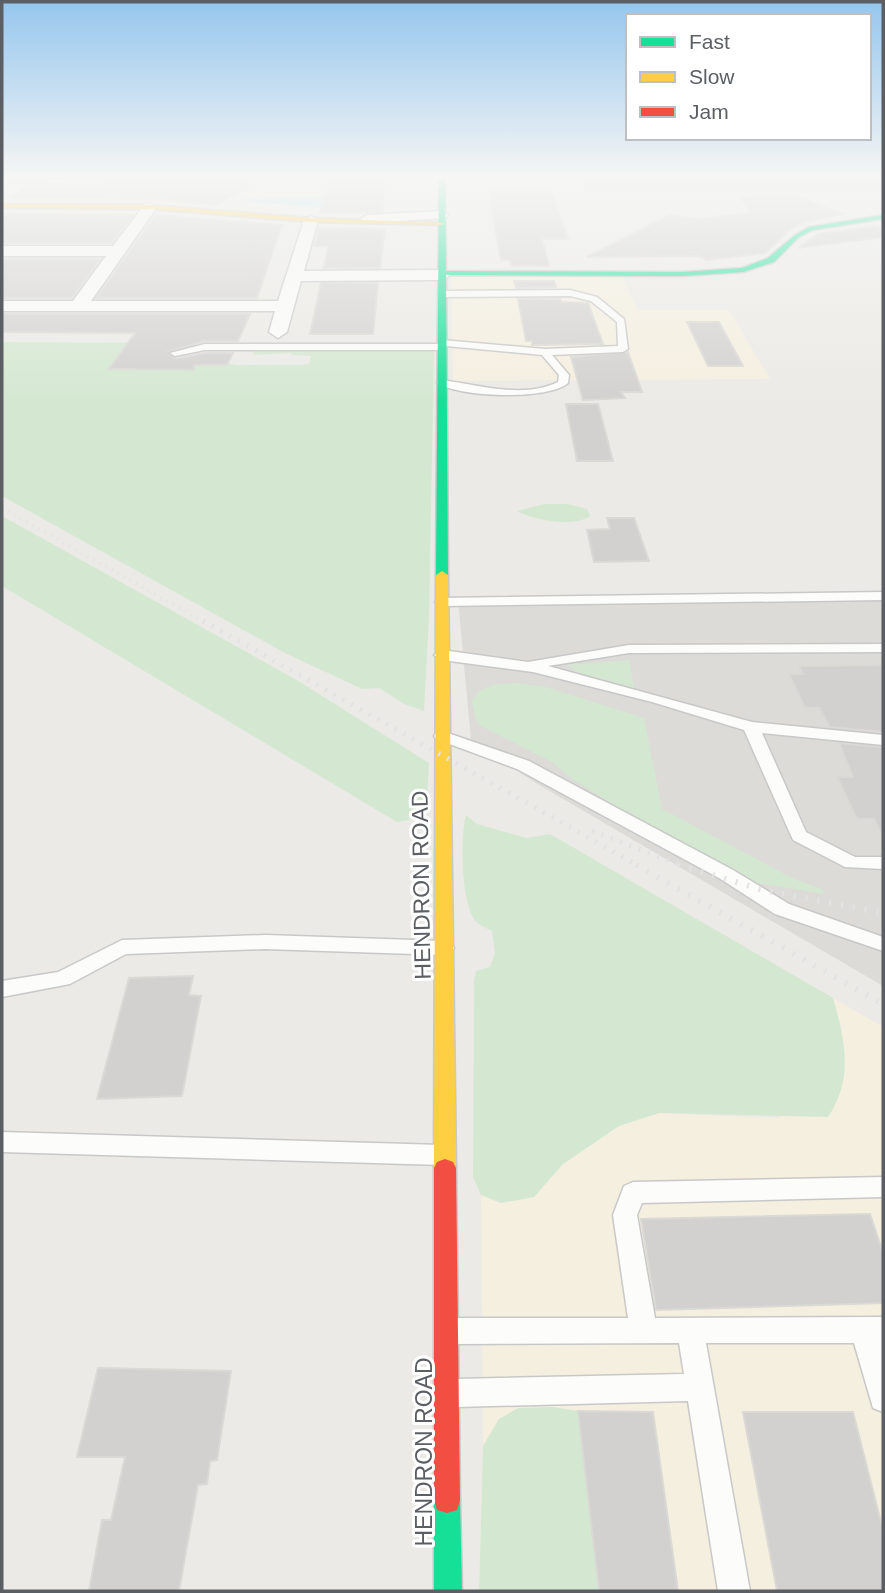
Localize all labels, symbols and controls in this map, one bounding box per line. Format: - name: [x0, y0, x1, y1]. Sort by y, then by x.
- legend: [626, 14, 871, 140]
- text: Fast: [689, 30, 730, 53]
- text: Slow: [689, 65, 735, 88]
- text: Jam: [689, 100, 729, 123]
- street label: HENDRON ROAD: [406, 790, 436, 980]
- street label: HENDRON ROAD: [411, 1357, 437, 1547]

